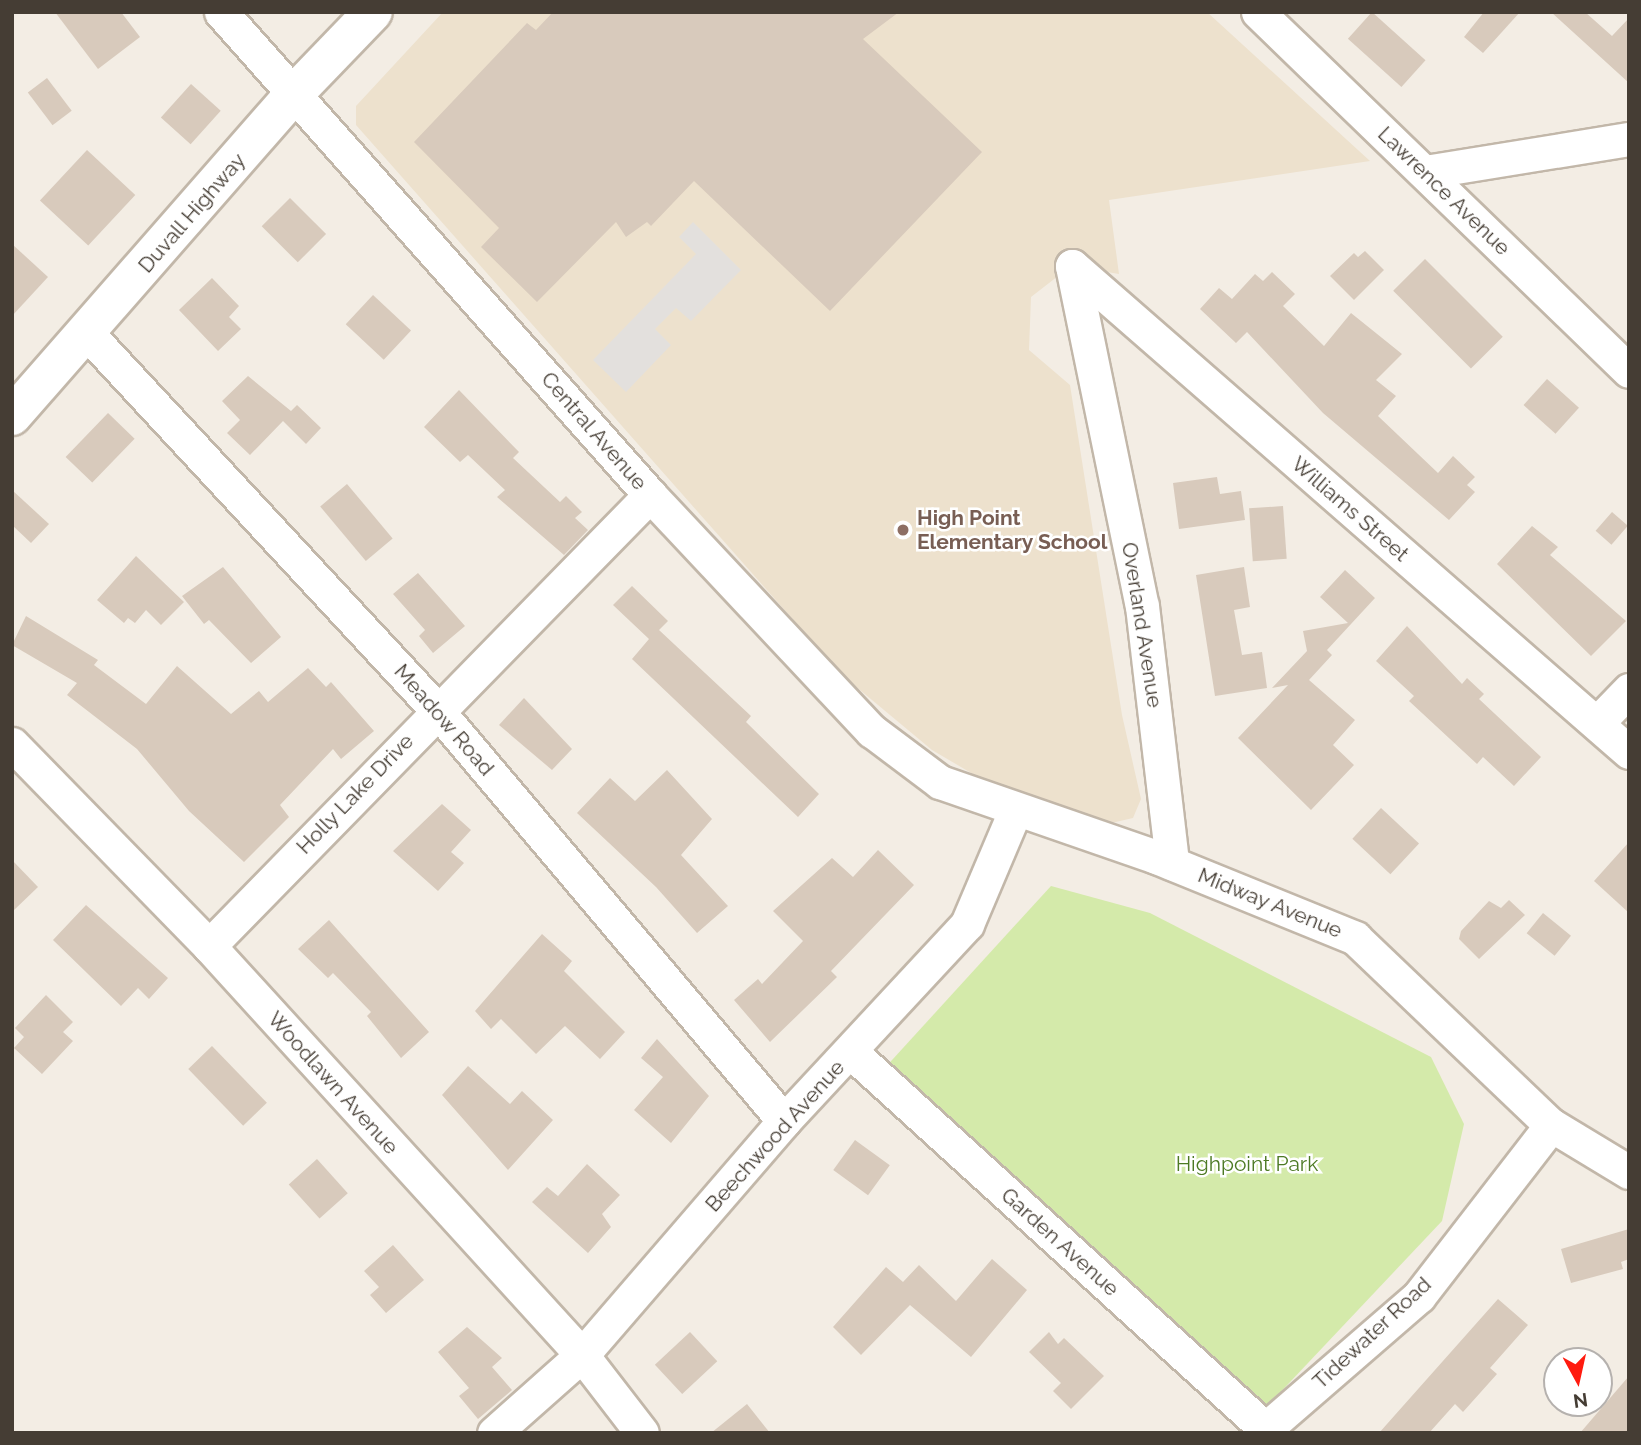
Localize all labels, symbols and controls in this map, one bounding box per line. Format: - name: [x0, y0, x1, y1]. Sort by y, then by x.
- street label: Lawrence Avenue: [1372, 121, 1516, 261]
- street label: Duvall Highway: [133, 148, 251, 278]
- street label: Central Avenue: [535, 366, 653, 496]
- street label: Williams Street: [1286, 451, 1414, 567]
- place label: High Point Elementary School: [917, 505, 1108, 555]
- marker: High Point Elementary School: [895, 522, 911, 538]
- street label: Overland Avenue: [1116, 540, 1168, 710]
- street label: Meadow Road: [389, 659, 499, 781]
- street label: Holly Lake Drive: [291, 729, 419, 859]
- street label: Midway Avenue: [1194, 862, 1346, 944]
- street label: Woodlawn Avenue: [262, 1006, 404, 1160]
- street label: Beechwood Avenue: [700, 1055, 850, 1217]
- park label: Highpoint Park: [1176, 1151, 1318, 1177]
- street label: Garden Avenue: [996, 1182, 1124, 1302]
- street label: Tidewater Road: [1307, 1272, 1437, 1394]
- north arrow: [1543, 1347, 1613, 1417]
- text: N: [1572, 1389, 1589, 1413]

